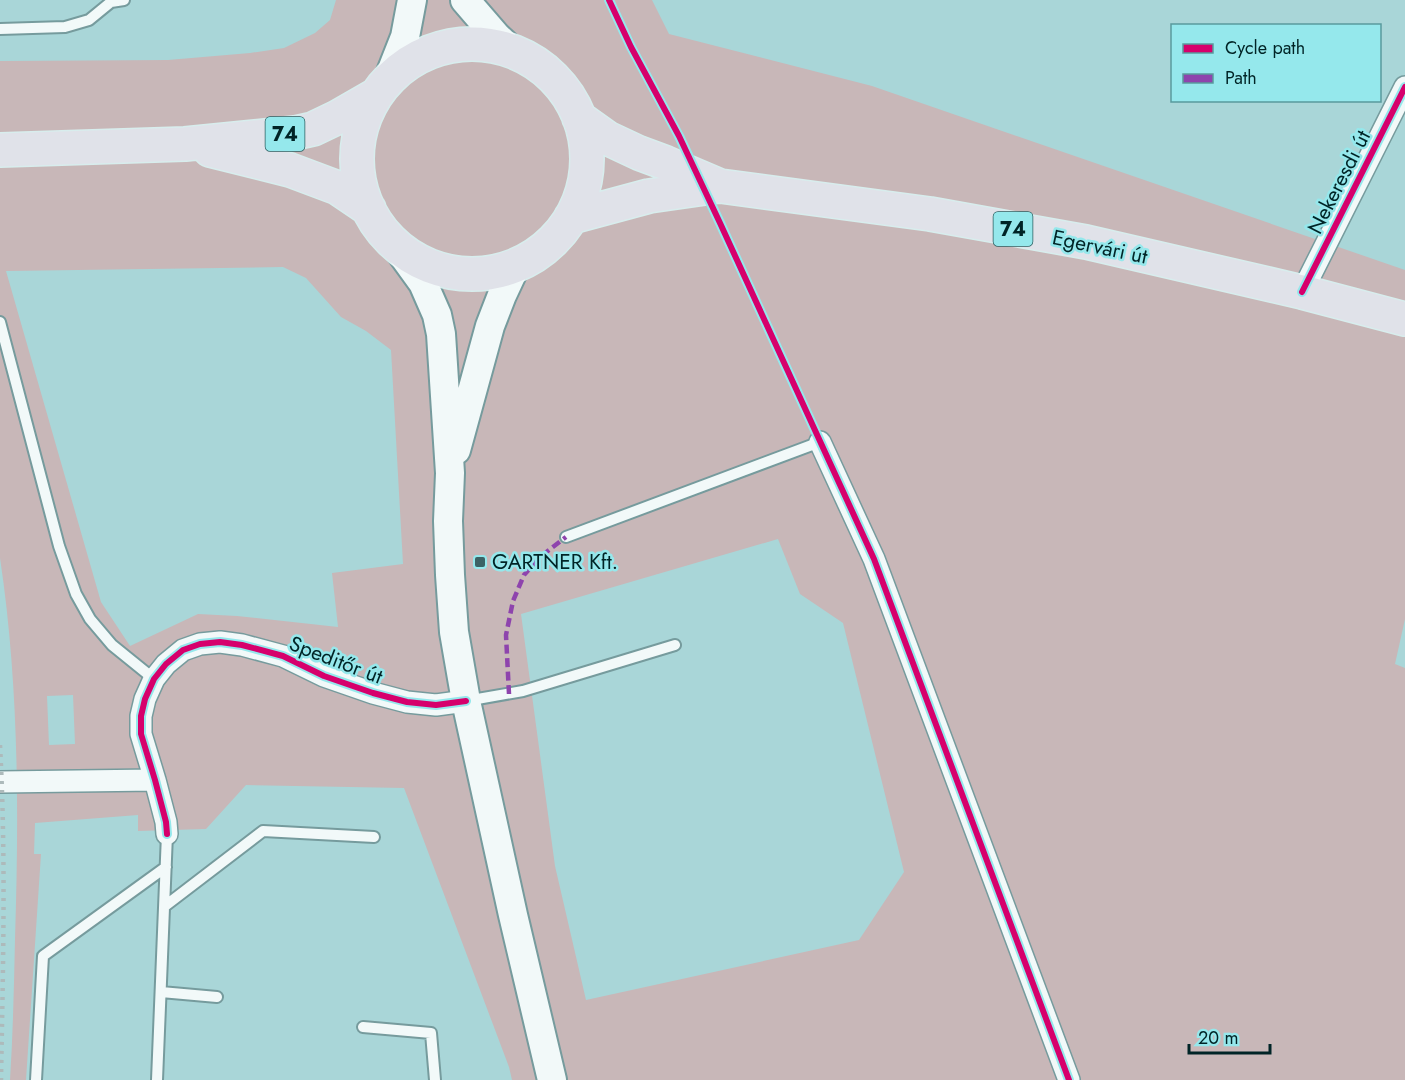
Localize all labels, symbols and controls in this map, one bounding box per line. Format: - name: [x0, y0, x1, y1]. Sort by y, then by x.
- legend: [1171, 24, 1381, 102]
- text: Cycle path: [1225, 35, 1305, 61]
- text: Path: [1225, 65, 1257, 91]
- road number: 74: [266, 117, 304, 151]
- street label: Nekeresdi út: [1300, 125, 1378, 239]
- road number: 74: [994, 212, 1032, 246]
- street label: Egervári út: [1050, 222, 1150, 272]
- place label: GARTNER Kft.: [492, 547, 618, 577]
- marker: GARTNER Kft.: [473, 555, 487, 569]
- street label: Speditőr út: [285, 628, 387, 692]
- scale bar: [1189, 1017, 1270, 1055]
- text: 20 m: [1198, 1025, 1238, 1051]

